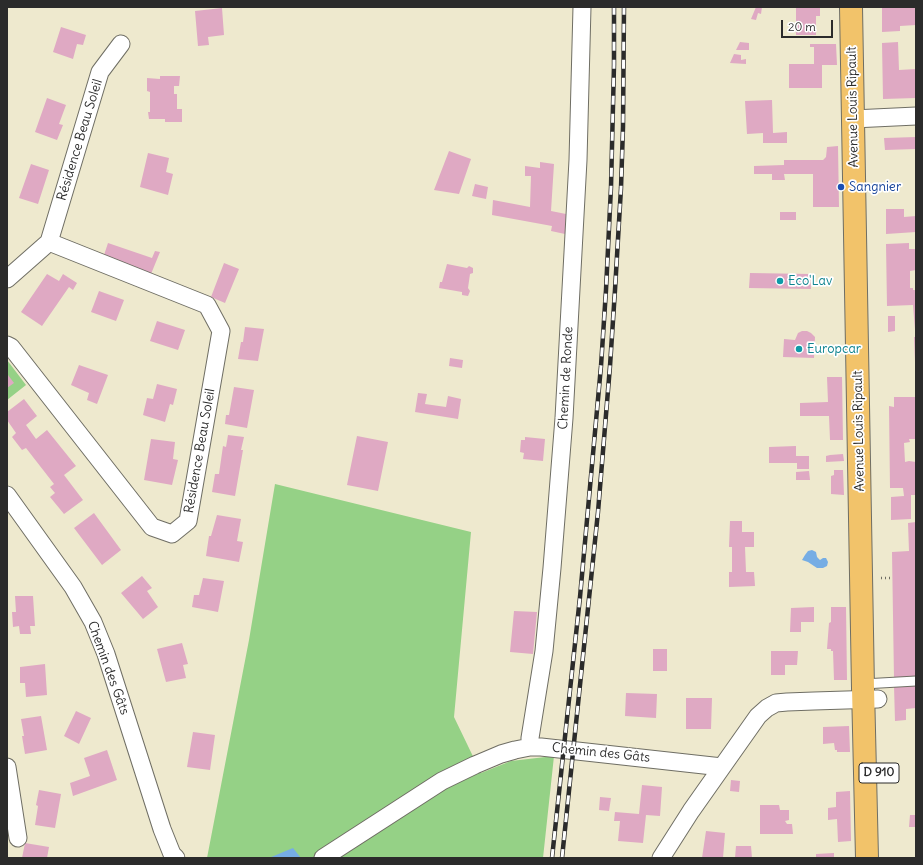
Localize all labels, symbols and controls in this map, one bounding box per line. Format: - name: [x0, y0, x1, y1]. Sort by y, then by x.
- scale bar: [783, 12, 835, 38]
- text: 20 m: [788, 19, 816, 34]
- street label: Avenue Louis Ripault: [844, 46, 862, 168]
- street label: Résidence Beau Soleil: [54, 77, 106, 203]
- place label: Sangnier: [849, 179, 901, 195]
- marker: Sangnier: [836, 182, 846, 192]
- place label: Eco'Lav: [788, 273, 832, 289]
- marker: Eco'Lav: [775, 276, 785, 286]
- street label: Chemin de Ronde: [556, 326, 576, 430]
- place label: Europcar: [807, 341, 861, 357]
- marker: Europcar: [794, 344, 804, 354]
- street label: Avenue Louis Ripault: [850, 370, 868, 492]
- street label: Résidence Beau Soleil: [181, 387, 219, 515]
- street label: Chemin des Gâts: [84, 619, 132, 717]
- street label: Chemin des Gâts: [551, 740, 651, 766]
- road number: D 910: [859, 763, 899, 783]

